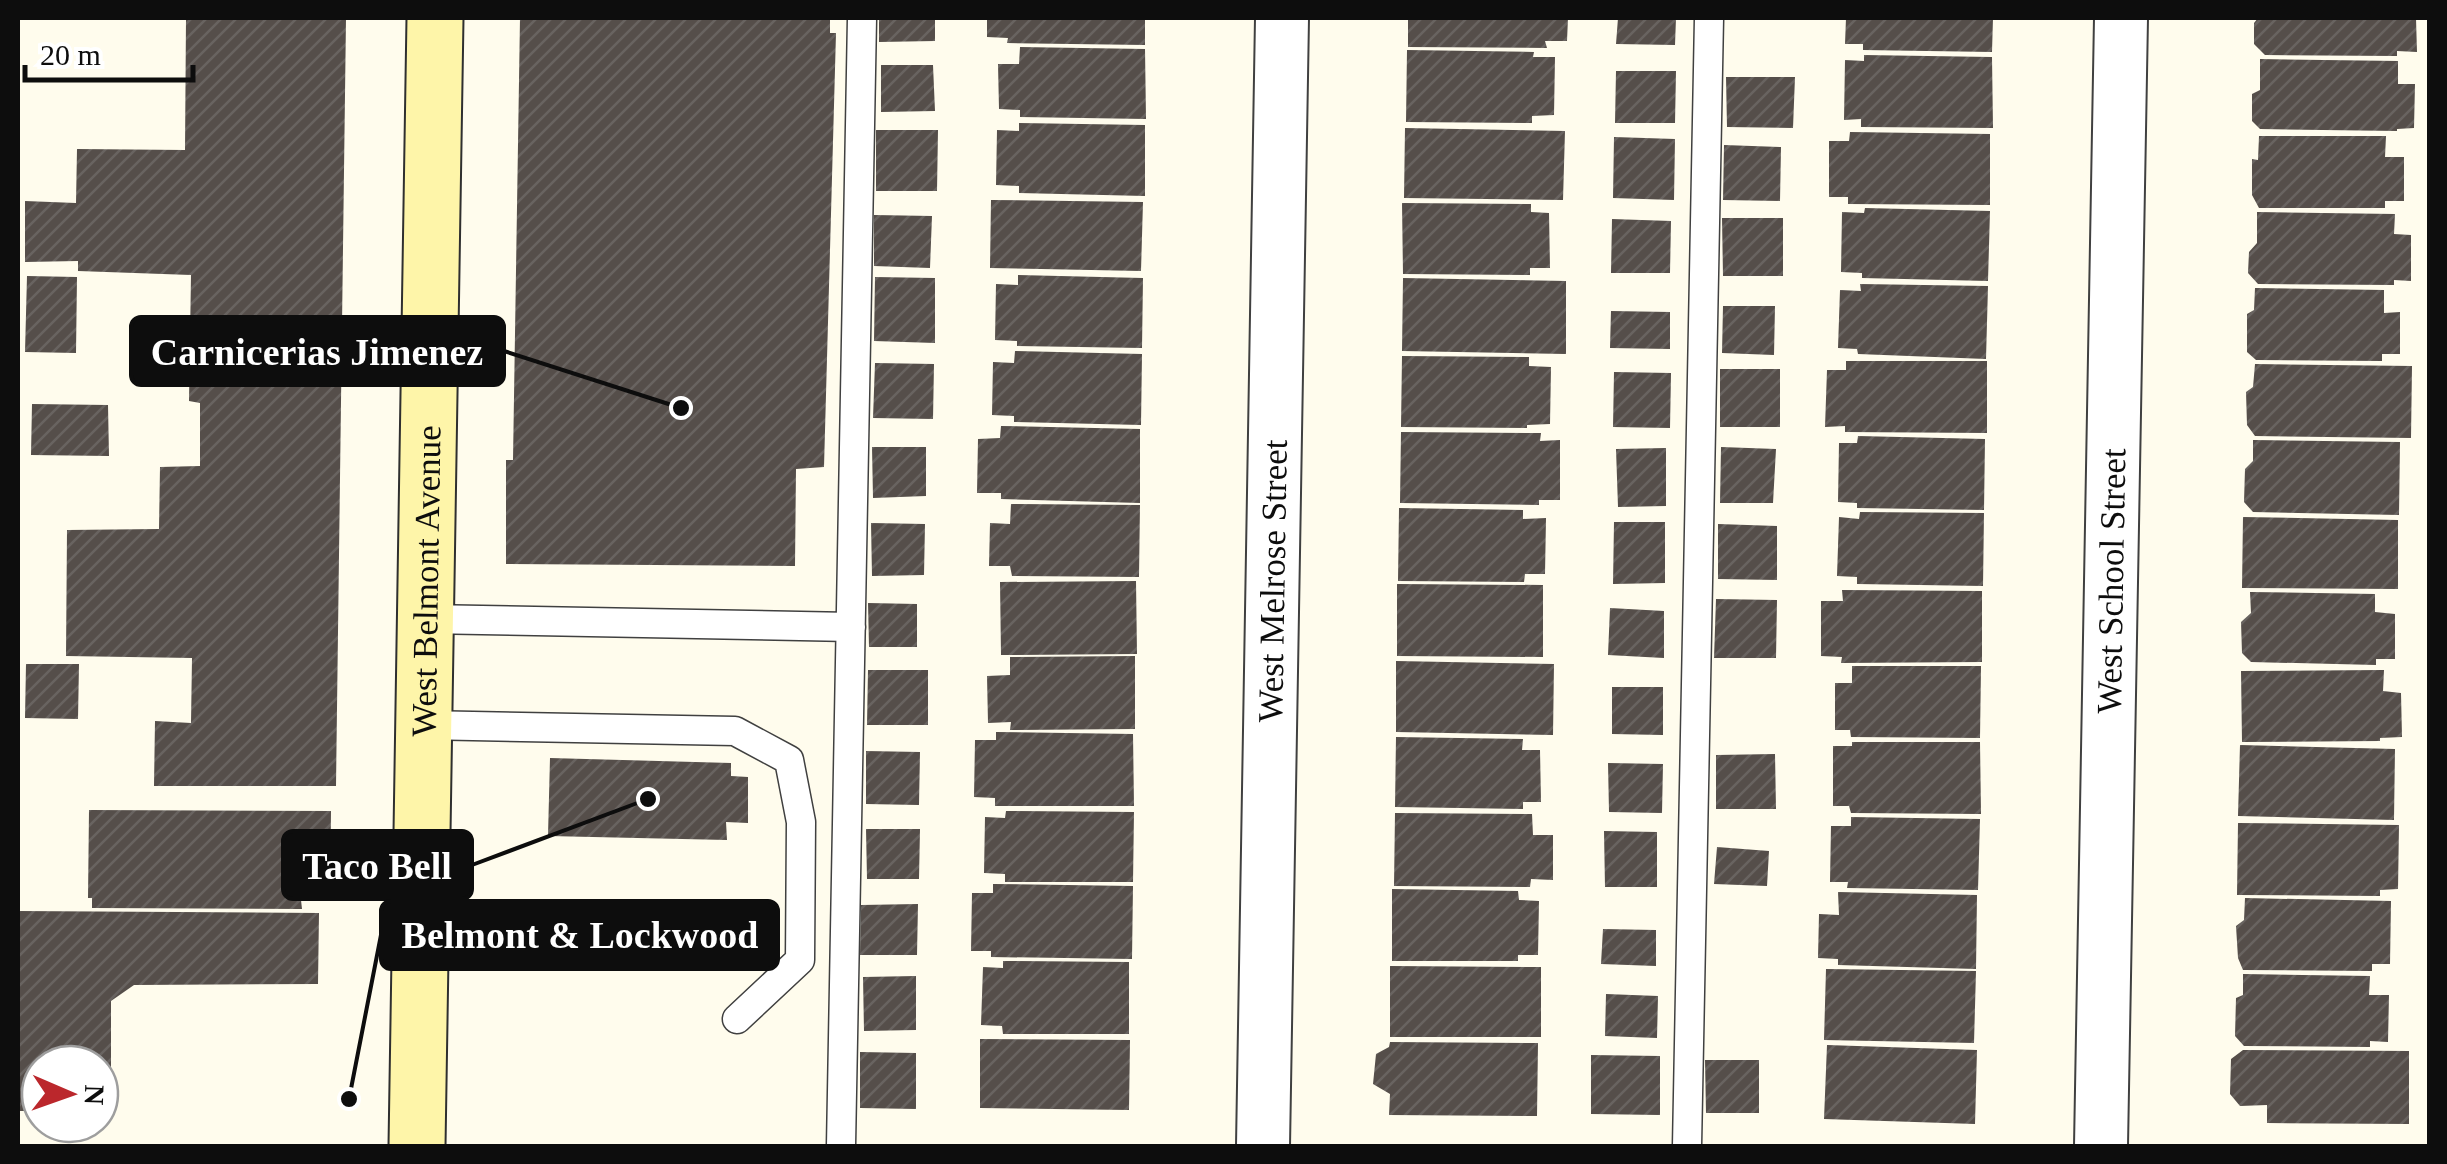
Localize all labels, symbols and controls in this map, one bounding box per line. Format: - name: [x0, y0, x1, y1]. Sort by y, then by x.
- scale bar: [25, 20, 192, 82]
- text: 20 m: [40, 38, 101, 71]
- callout: Carnicerias Jimenez: [131, 317, 504, 385]
- text: Carnicerias Jimenez: [151, 331, 483, 373]
- street label: West Belmont Avenue: [405, 425, 448, 737]
- street label: West Melrose Street: [1251, 439, 1295, 723]
- street label: West School Street: [2090, 448, 2133, 714]
- callout: Taco Bell: [283, 831, 472, 899]
- text: Taco Bell: [302, 845, 452, 887]
- callout: Belmont & Lockwood: [381, 901, 778, 969]
- text: Belmont & Lockwood: [402, 914, 758, 956]
- north arrow: [20, 1044, 120, 1144]
- text: N: [79, 1084, 110, 1106]

